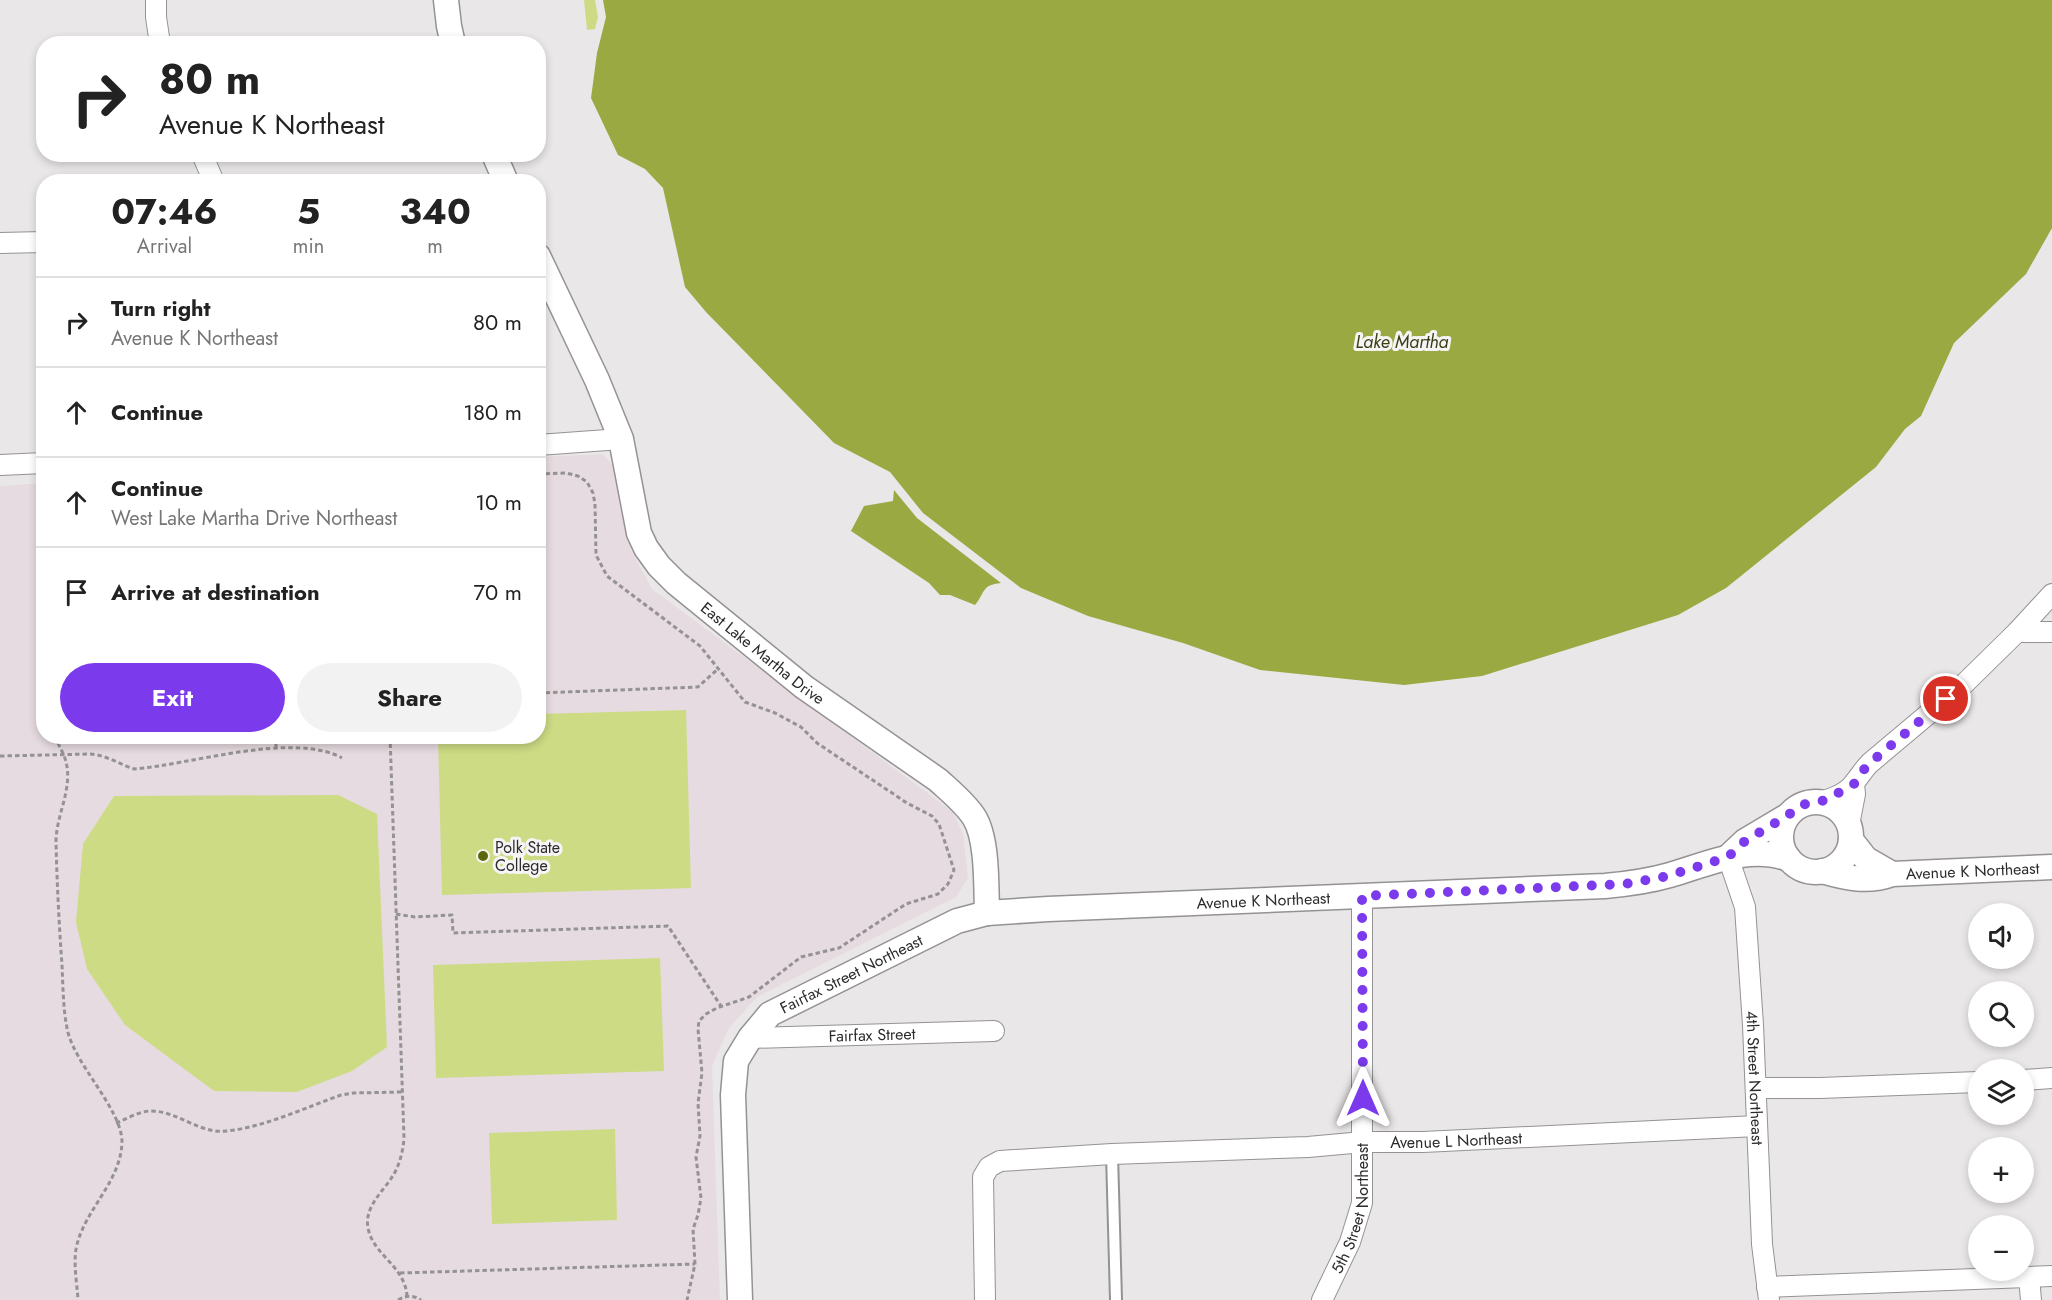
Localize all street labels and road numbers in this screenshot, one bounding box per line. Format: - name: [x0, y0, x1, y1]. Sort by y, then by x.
- street label: East Lake Martha Drive: [696, 597, 829, 710]
- street label: Avenue K Northeast: [1905, 857, 2040, 885]
- street label: Avenue K Northeast: [1196, 886, 1331, 915]
- street label: Fairfax Street Northeast: [776, 929, 927, 1019]
- street label: 4th Street Northeast: [1740, 1010, 1769, 1146]
- street label: Fairfax Street: [828, 1022, 916, 1048]
- street label: Avenue L Northeast: [1390, 1126, 1523, 1154]
- street label: 5th Street Northeast: [1326, 1143, 1374, 1277]

